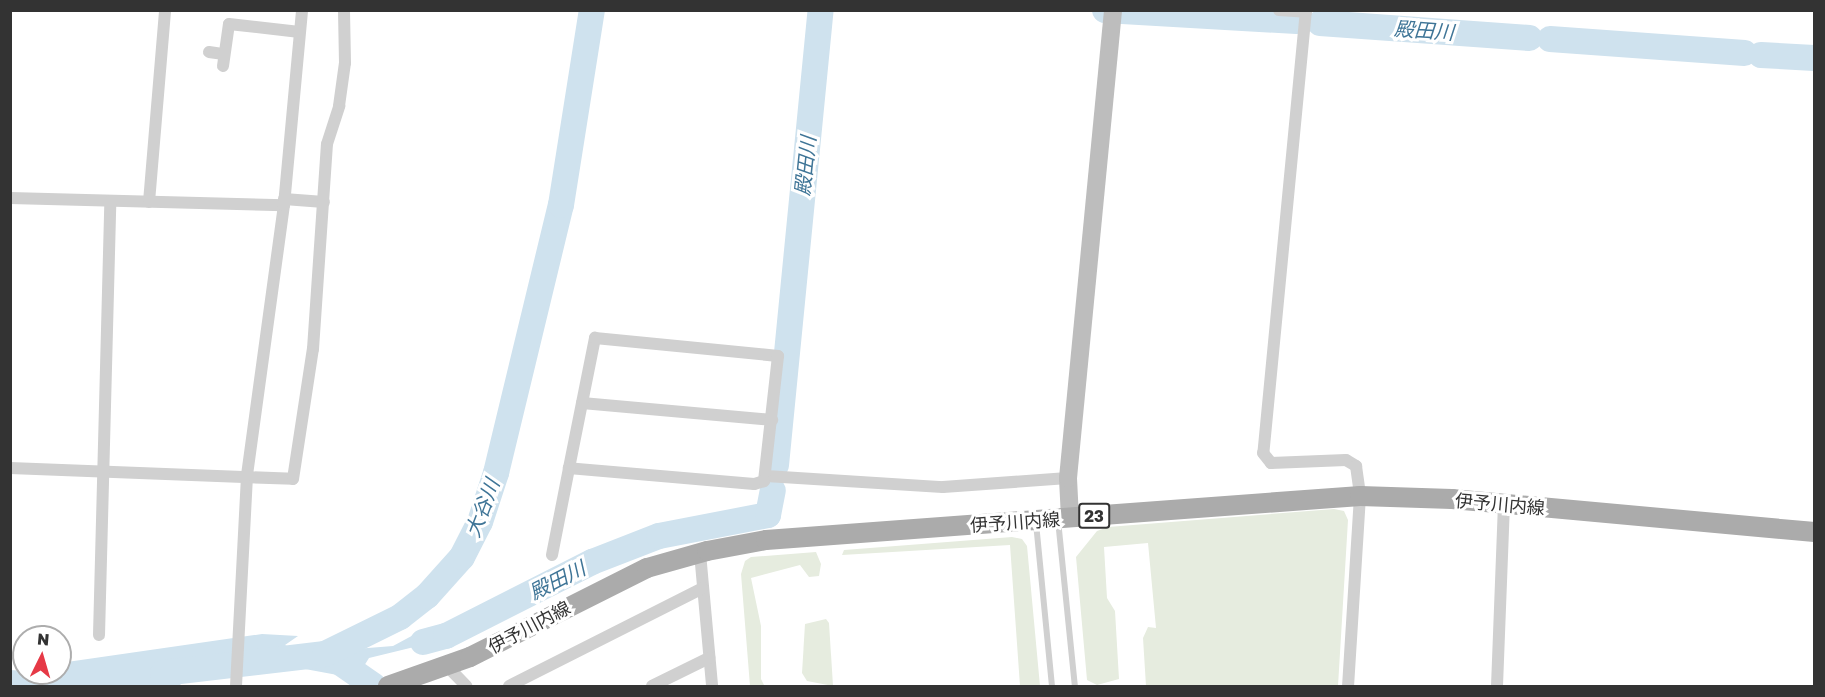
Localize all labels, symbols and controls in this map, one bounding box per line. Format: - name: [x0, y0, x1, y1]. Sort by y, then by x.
- water label: 殿田川: [1393, 16, 1455, 44]
- water label: 殿田川: [790, 135, 820, 197]
- water label: 大谷川: [460, 476, 504, 540]
- street label: 伊予川内線: [1454, 489, 1546, 519]
- road number: 23: [1078, 503, 1110, 529]
- street label: 伊予川内線: [969, 508, 1061, 536]
- water label: 殿田川: [525, 556, 589, 604]
- street label: 伊予川内線: [484, 596, 574, 658]
- north arrow: [12, 625, 72, 685]
- text: N: [36, 629, 50, 650]

